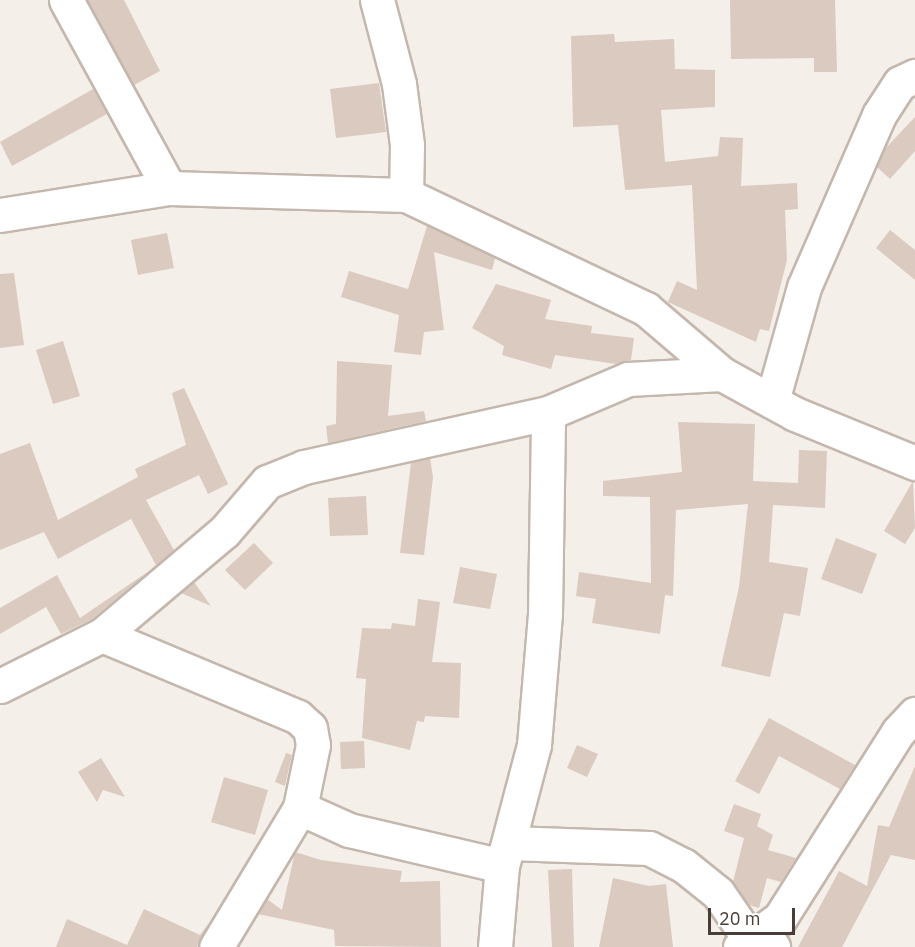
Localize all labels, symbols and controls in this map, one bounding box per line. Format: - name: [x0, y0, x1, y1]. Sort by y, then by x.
- scale bar: [711, 896, 798, 934]
- text: 20 m: [719, 907, 761, 930]

